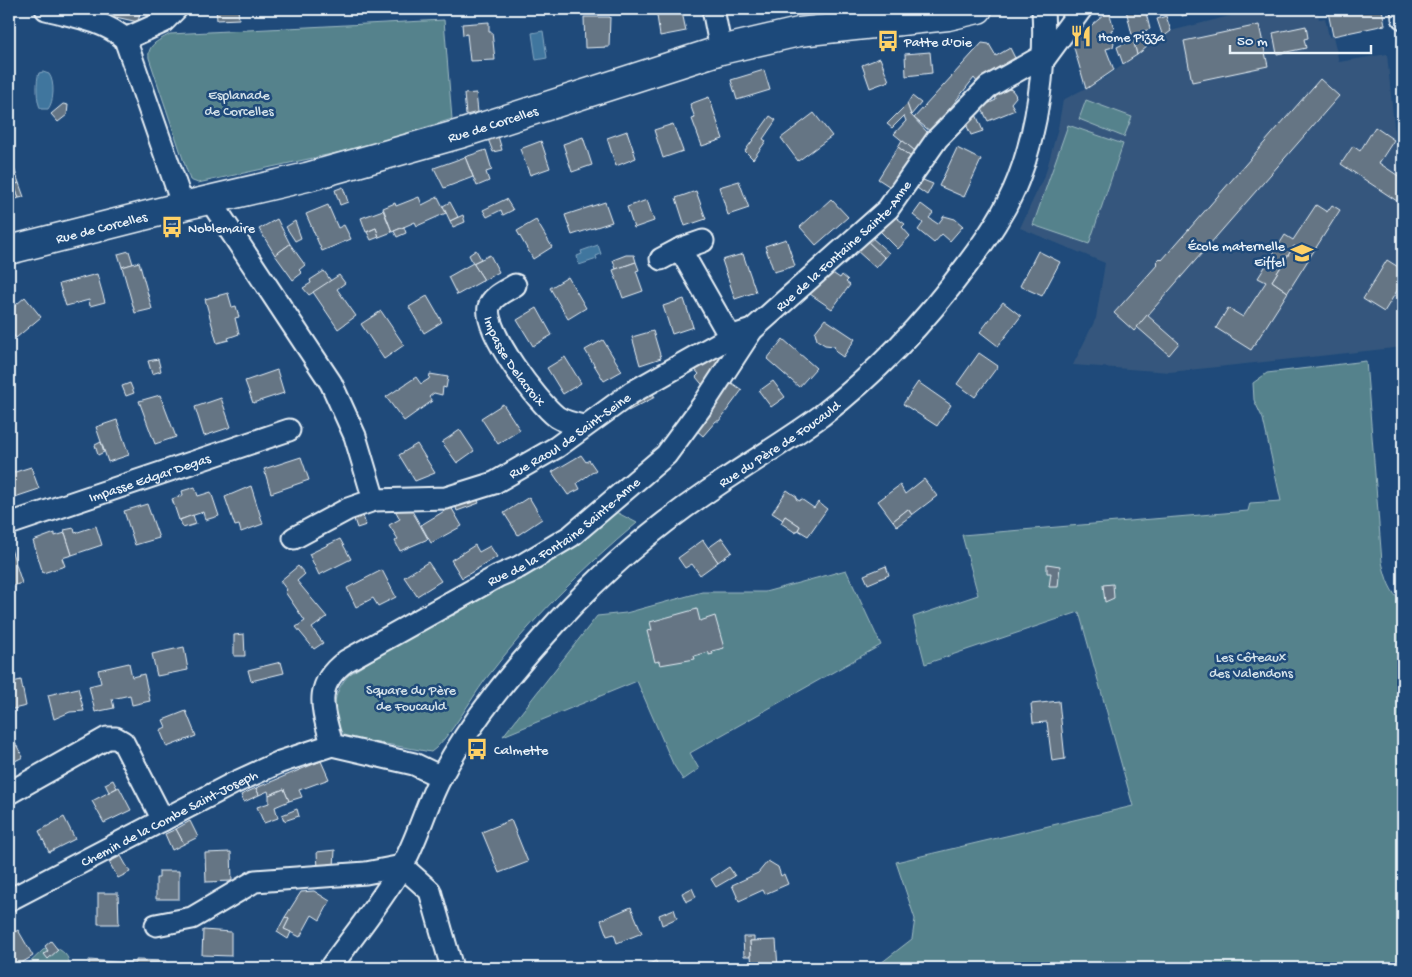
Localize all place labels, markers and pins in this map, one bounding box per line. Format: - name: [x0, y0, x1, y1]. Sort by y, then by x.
- restaurant icon: Home Pizza: [1068, 23, 1094, 49]
- bus stop icon: Patte d'Oie: [875, 28, 901, 54]
- place label: Home Pizza: [1098, 30, 1166, 47]
- place label: Patte d'Oie: [903, 35, 973, 52]
- bus stop icon: Noblemaire: [159, 214, 185, 240]
- place label: Noblemaire: [188, 221, 256, 238]
- place label: École maternelle Eiffel: [1188, 239, 1286, 272]
- school or university icon: École maternelle Eiffel: [1289, 240, 1315, 266]
- bus stop icon: Calmette: [464, 736, 490, 762]
- place label: Calmette: [494, 743, 549, 760]

